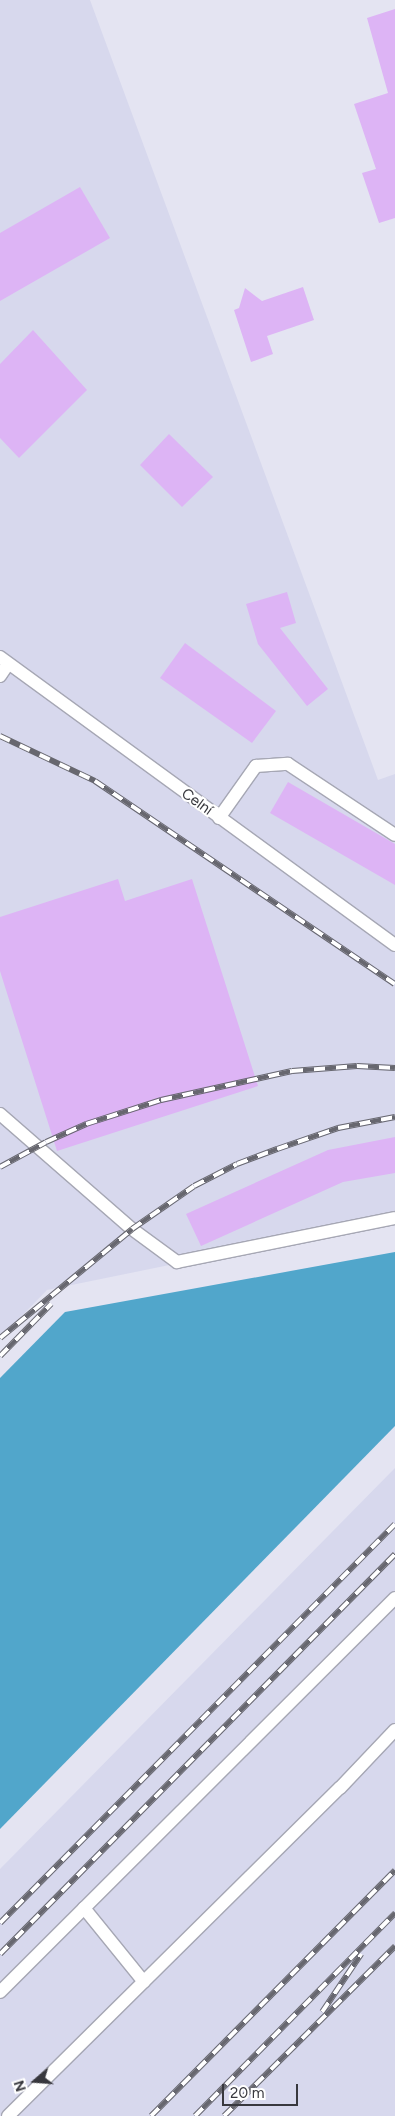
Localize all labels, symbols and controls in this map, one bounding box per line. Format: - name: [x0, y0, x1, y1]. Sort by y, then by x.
- street label: Celní: [178, 785, 216, 819]
- north arrow: [10, 2056, 60, 2106]
- scale bar: [225, 2074, 301, 2106]
- text: N: [11, 2078, 30, 2094]
- text: 20 m: [230, 2084, 264, 2102]

